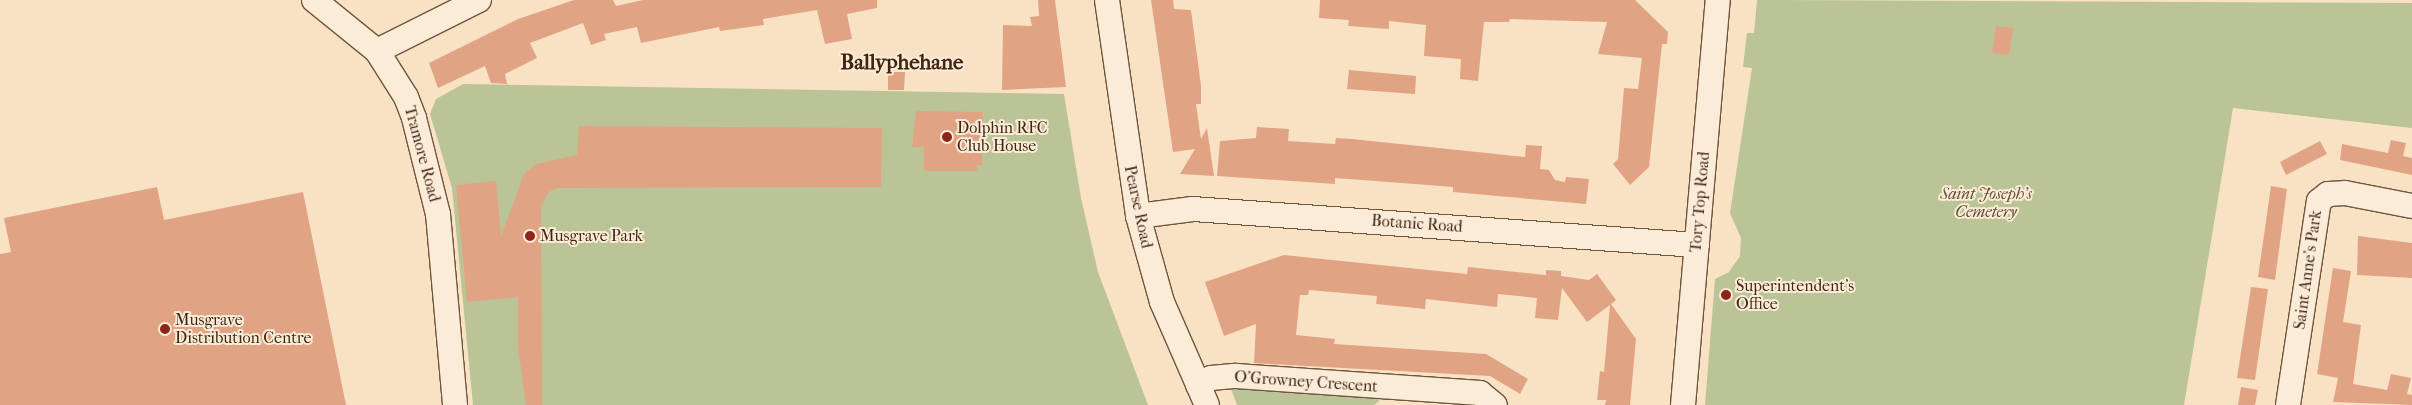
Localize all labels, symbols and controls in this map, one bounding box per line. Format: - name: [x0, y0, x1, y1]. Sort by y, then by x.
- district label: Ballyphehane: [841, 49, 963, 75]
- street label: Tramore Road: [400, 104, 444, 204]
- place label: Dolphin RFC Club House: [957, 118, 1048, 156]
- marker: Dolphin RFC Club House: [941, 131, 953, 143]
- street label: Tory Top Road: [1686, 151, 1714, 253]
- street label: Pearse Road: [1120, 164, 1156, 250]
- park label: Saint Joseph's Cemetery: [1940, 184, 2032, 222]
- street label: Saint Anne's Park: [2290, 209, 2326, 331]
- street label: Botanic Road: [1371, 211, 1463, 237]
- place label: Musgrave Park: [540, 226, 643, 246]
- marker: Musgrave Park: [524, 230, 536, 242]
- place label: Superintendent's Office: [1736, 276, 1854, 314]
- marker: Superintendent's Office: [1720, 289, 1732, 301]
- place label: Musgrave Distribution Centre: [175, 310, 311, 348]
- marker: Musgrave Distribution Centre: [159, 323, 171, 335]
- street label: O'Growney Crescent: [1234, 367, 1378, 397]

